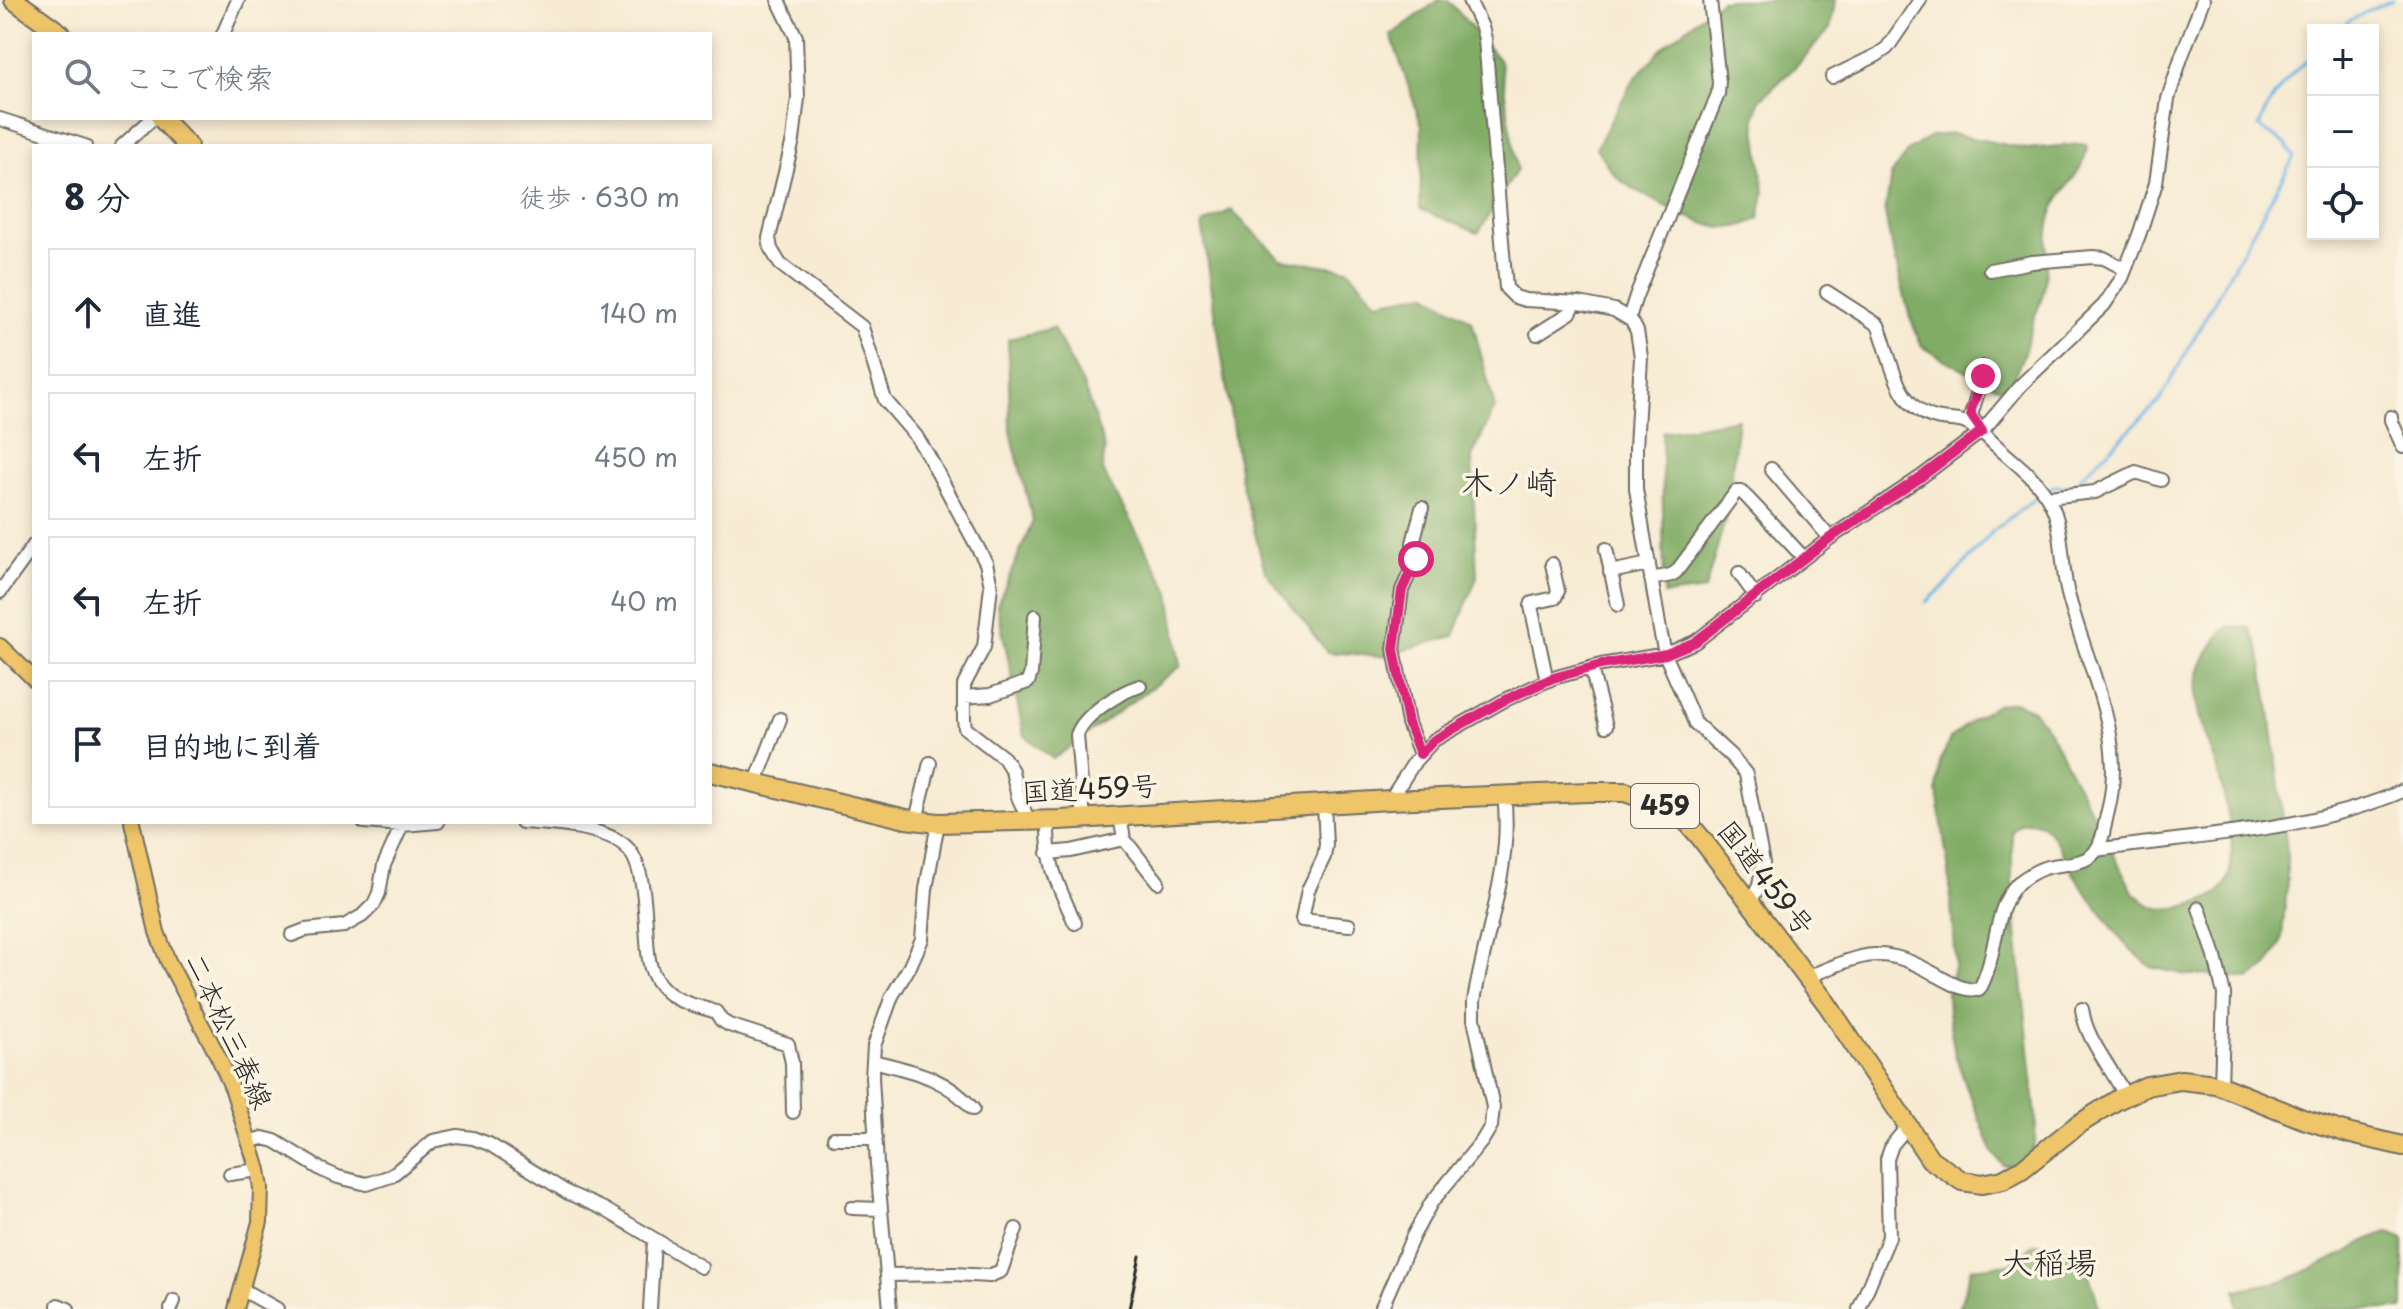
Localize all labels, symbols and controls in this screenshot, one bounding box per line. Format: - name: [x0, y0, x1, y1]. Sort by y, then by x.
- map controls: [2307, 24, 2379, 240]
- button: +: [2307, 24, 2379, 96]
- search box: [32, 32, 712, 120]
- icon: search: [60, 54, 104, 98]
- text: ここで検索: [124, 54, 274, 99]
- button: −: [2307, 96, 2379, 168]
- button: locate: [2307, 168, 2379, 240]
- text: 8 分: [64, 170, 130, 222]
- text: 徒歩 · 630 m: [520, 177, 680, 216]
- icon: ahead: [66, 290, 110, 334]
- text: 直進: [142, 290, 202, 335]
- text: 140 m: [600, 293, 678, 332]
- route end: [1965, 358, 2001, 394]
- icon: left: [66, 434, 110, 478]
- text: 左折: [142, 434, 202, 479]
- text: 450 m: [594, 437, 678, 476]
- district label: 木ノ崎: [1461, 457, 1557, 505]
- route start: [1398, 541, 1434, 577]
- icon: left: [66, 578, 110, 622]
- text: 左折: [142, 578, 202, 623]
- text: 40 m: [610, 581, 678, 620]
- icon: arrive: [66, 722, 110, 766]
- text: 目的地に到着: [142, 722, 322, 767]
- street label: 国道459号: [1021, 762, 1159, 813]
- road number: 459: [1631, 784, 1699, 828]
- street label: 国道459号: [1708, 810, 1826, 944]
- street label: 二本松三春線: [175, 945, 285, 1116]
- district label: 大稲場: [2001, 1237, 2097, 1285]

